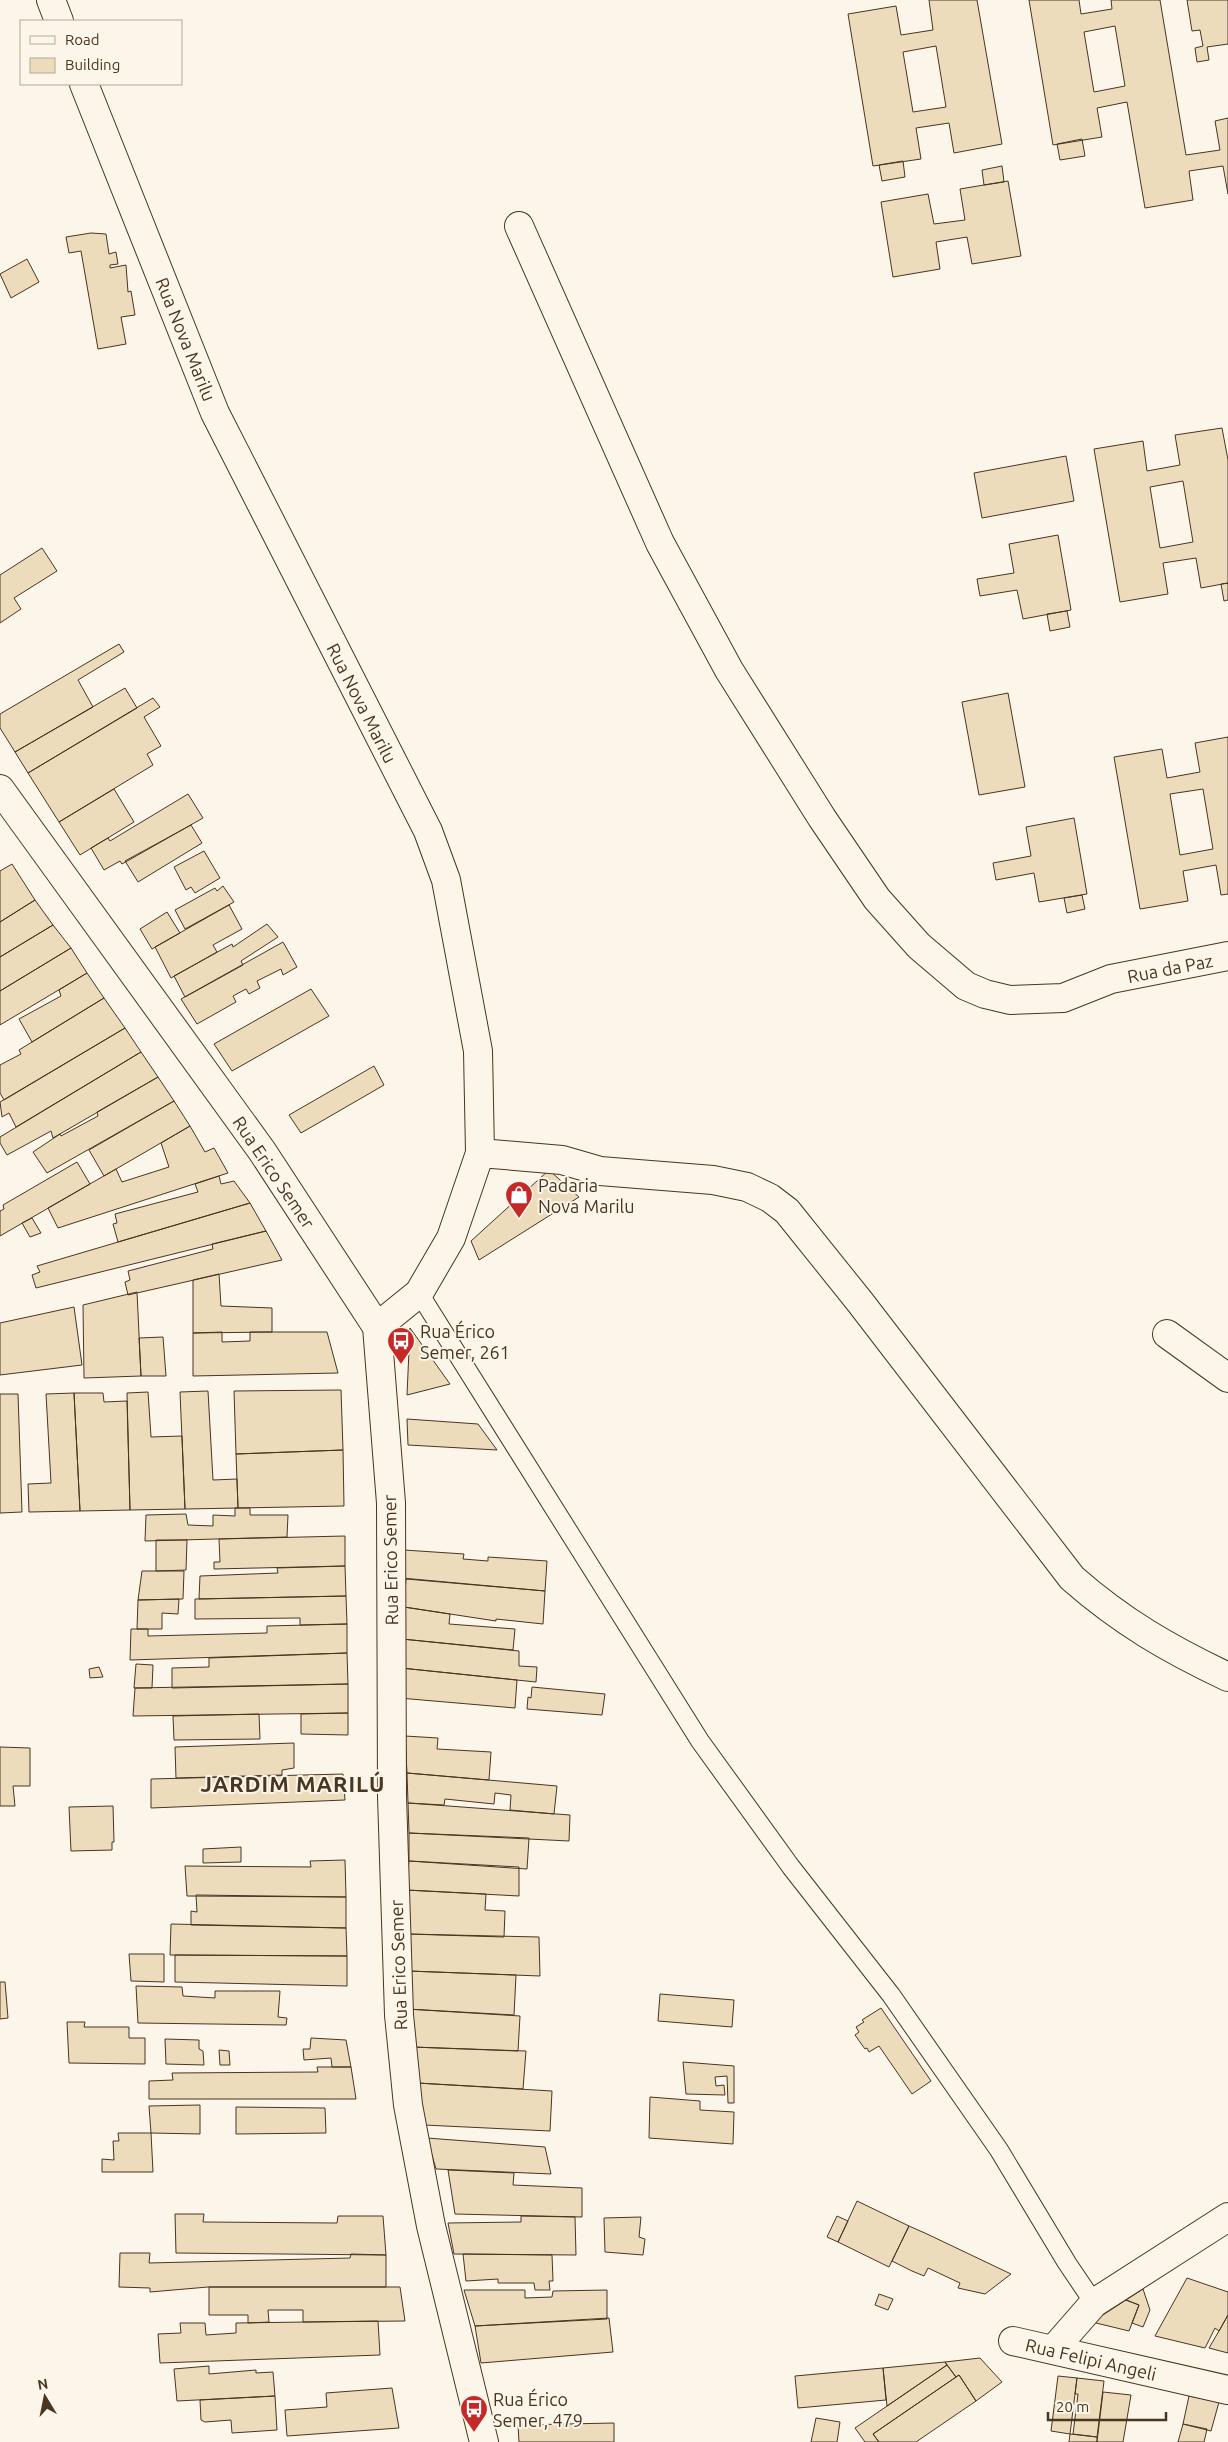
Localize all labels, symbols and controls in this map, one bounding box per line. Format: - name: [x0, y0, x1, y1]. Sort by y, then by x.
- legend: [20, 20, 182, 85]
- text: Road: [65, 31, 100, 48]
- text: Building: [65, 56, 120, 73]
- street label: Rua Nova Marilu: [152, 274, 220, 404]
- street label: Rua Nova Marilu: [323, 640, 401, 766]
- street label: Rua da Paz: [1125, 950, 1215, 986]
- street label: Rua Erico Semer: [229, 1112, 319, 1232]
- place label: Padaria Nova Marilu: [538, 1175, 635, 1216]
- shop icon: Padaria Nova Marilu: [504, 1180, 534, 1219]
- place label: Rua Érico Semer, 261: [420, 1320, 510, 1362]
- bus stop icon: Rua Érico Semer, 261: [386, 1326, 416, 1365]
- street label: Rua Erico Semer: [379, 1494, 401, 1626]
- district label: JARDIM MARILÚ: [201, 1771, 385, 1796]
- street label: Rua Erico Semer: [386, 1899, 410, 2031]
- street label: Rua Felipi Angeli: [1024, 2334, 1158, 2384]
- north arrow: [20, 2372, 70, 2422]
- text: N: [36, 2375, 49, 2393]
- place label: Rua Érico Semer, 479: [493, 2388, 583, 2430]
- scale bar: [1048, 2390, 1166, 2422]
- bus stop icon: Rua Érico Semer, 479: [459, 2394, 489, 2433]
- text: 20 m: [1056, 2398, 1089, 2415]

